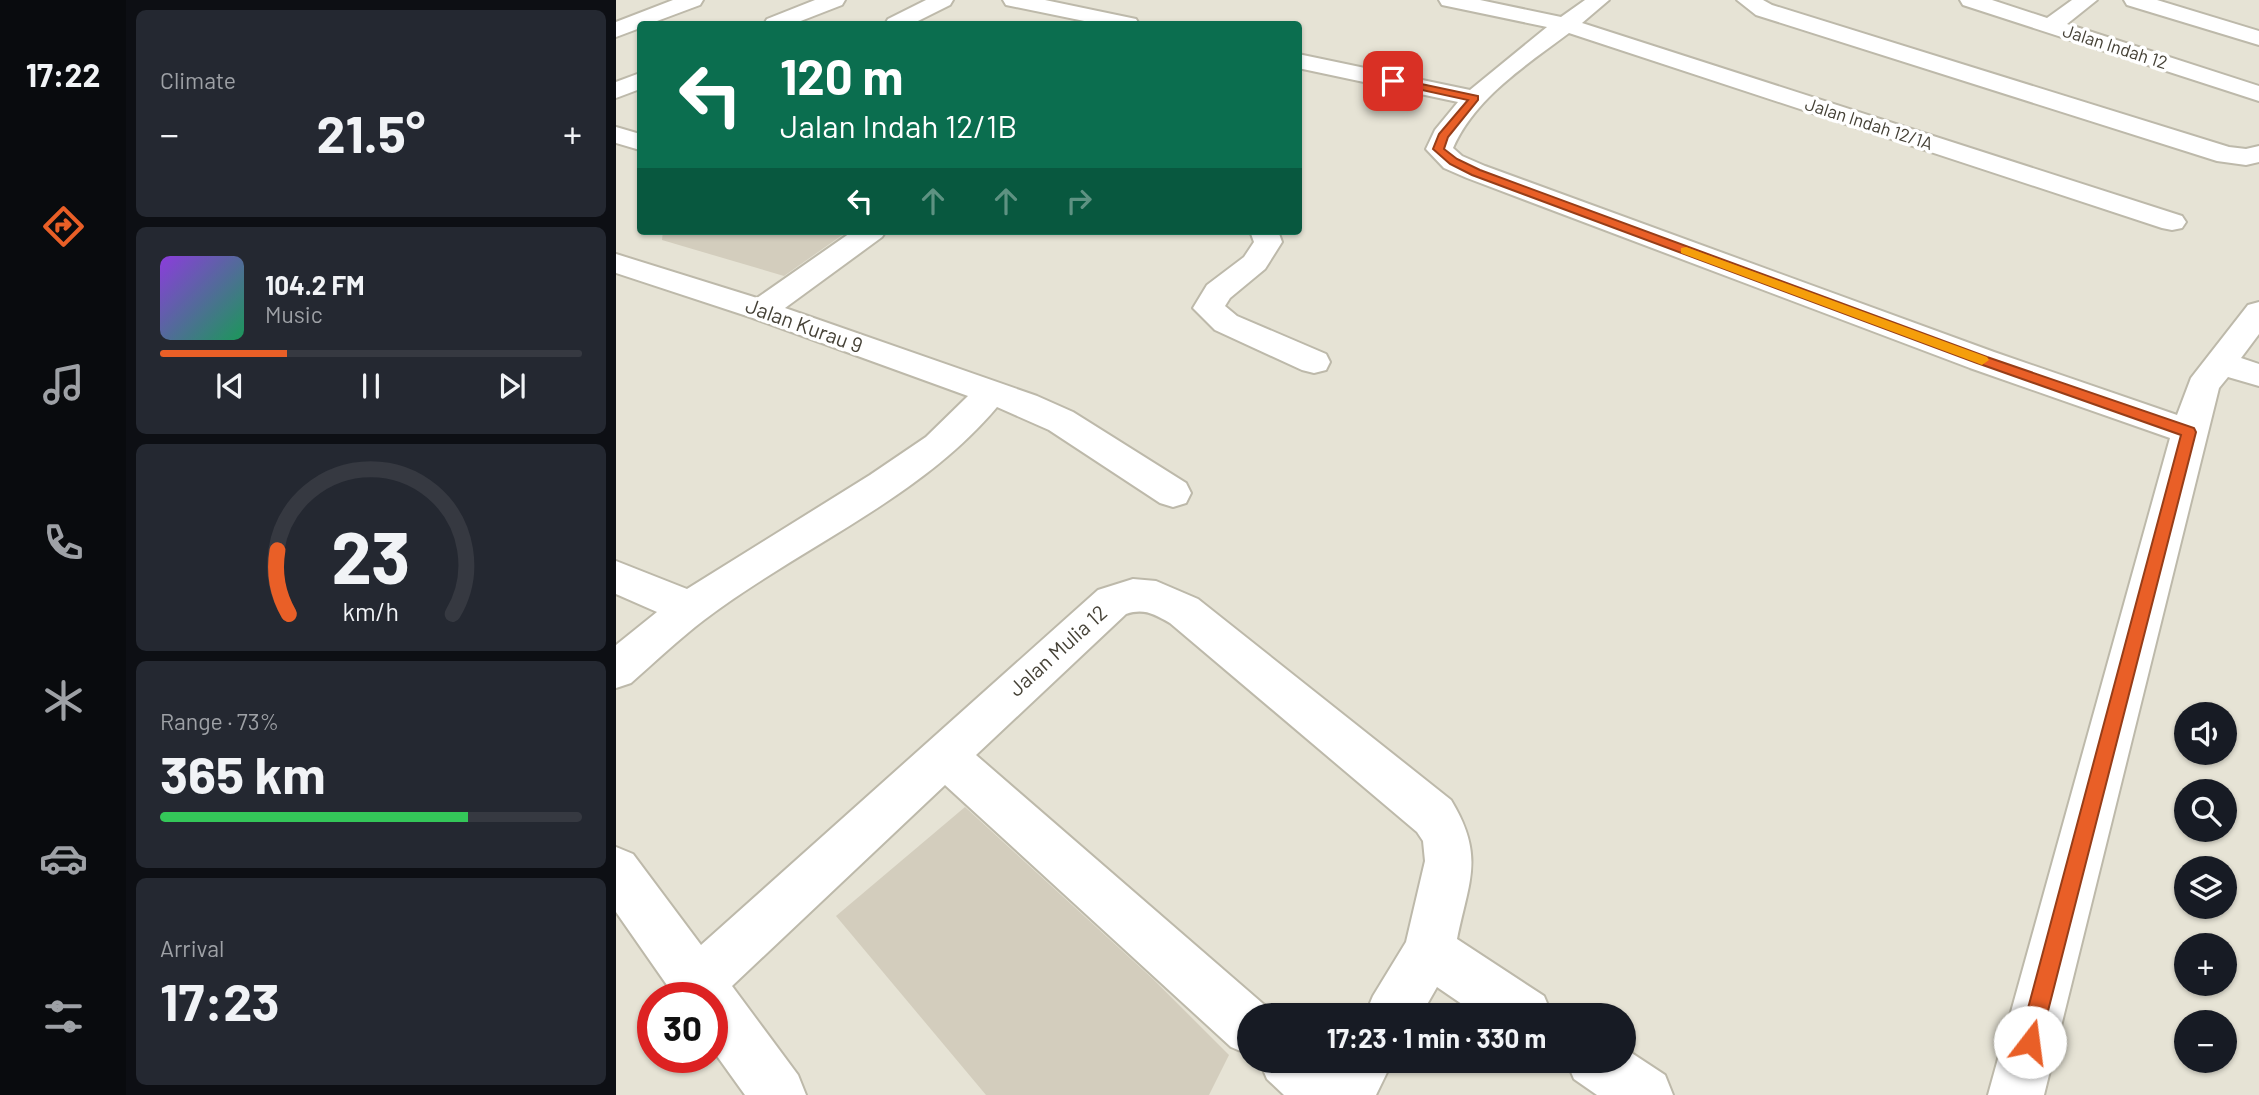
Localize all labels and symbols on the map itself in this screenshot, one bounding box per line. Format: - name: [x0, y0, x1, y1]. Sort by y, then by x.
- street label: Jalan Indah 12: [2060, 19, 2170, 73]
- pin: [1363, 51, 1423, 111]
- street label: Jalan Indah 12/1A: [1803, 92, 1936, 154]
- street label: Jalan Kurau 9: [743, 292, 866, 357]
- street label: Jalan Mulia 12: [1003, 599, 1111, 701]
- speed limit sign: 30: [637, 982, 728, 1073]
- position arrow: [1993, 1005, 2067, 1079]

